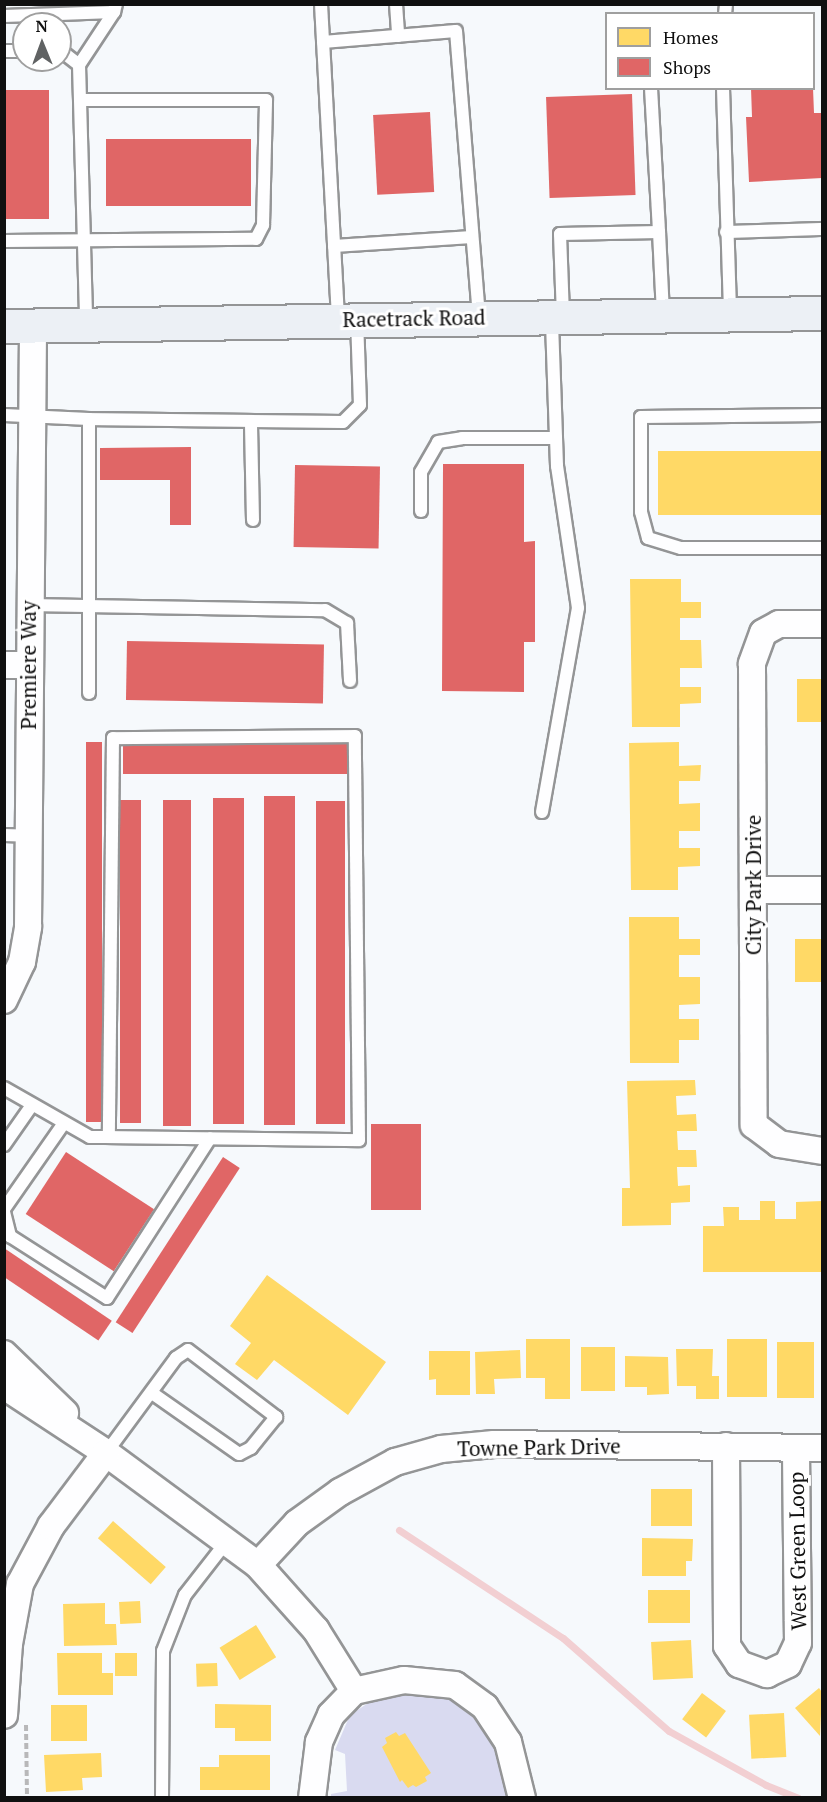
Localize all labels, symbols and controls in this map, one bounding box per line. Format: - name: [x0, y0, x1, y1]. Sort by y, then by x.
- north arrow: [12, 12, 72, 72]
- legend: [605, 12, 815, 90]
- text: N: [35, 15, 48, 37]
- text: Homes: [663, 25, 718, 49]
- text: Shops: [663, 55, 711, 79]
- street label: Racetrack Road: [342, 304, 486, 332]
- street label: Premiere Way: [15, 600, 41, 730]
- street label: City Park Drive: [740, 815, 766, 955]
- street label: Towne Park Drive: [457, 1433, 621, 1461]
- street label: West Green Loop: [783, 1471, 811, 1631]

